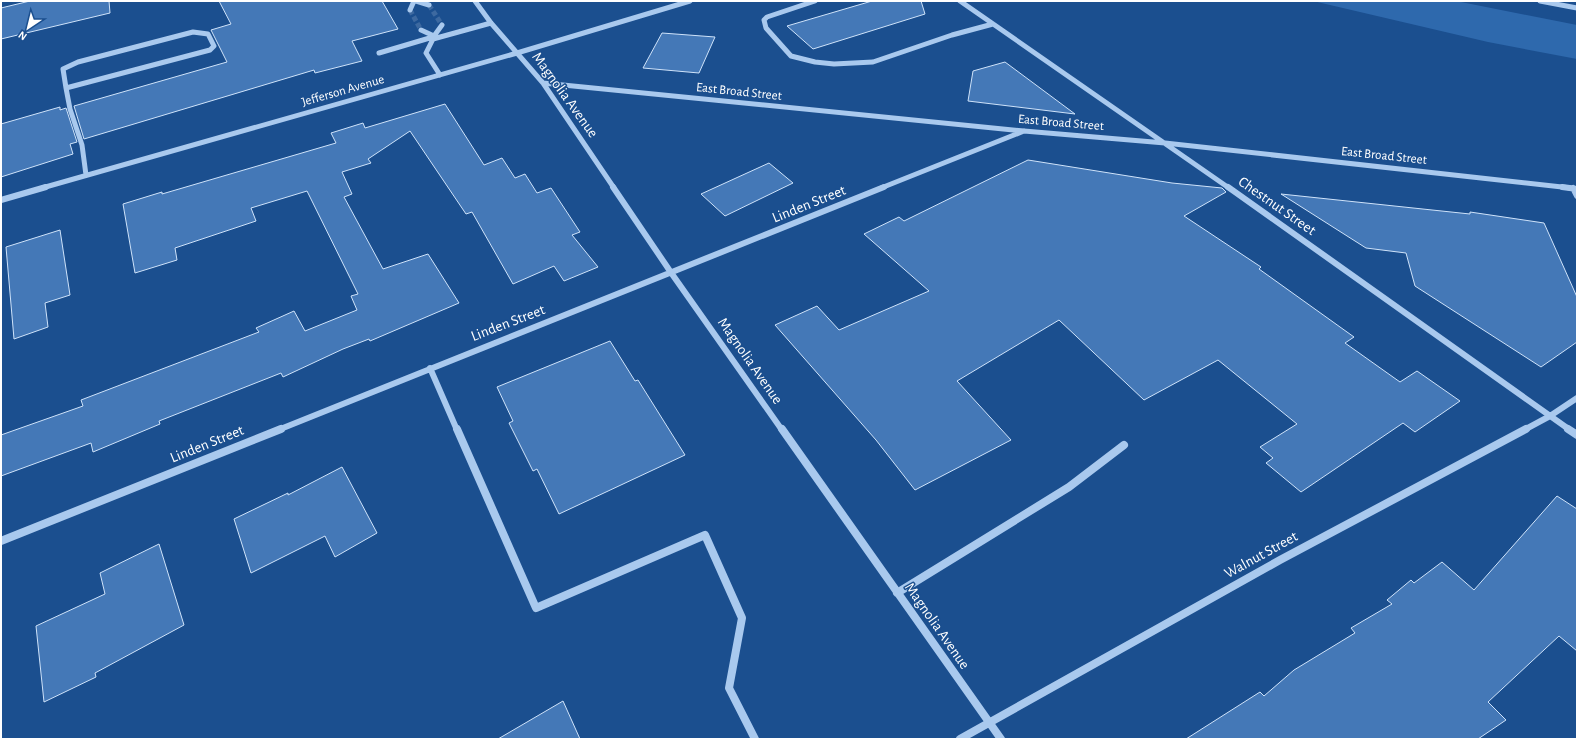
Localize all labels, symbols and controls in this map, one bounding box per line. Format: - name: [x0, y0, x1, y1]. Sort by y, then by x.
- north arrow: [8, 8, 48, 48]
- text: N: [16, 29, 29, 42]
- street label: Magnolia Avenue: [529, 50, 601, 141]
- street label: Jefferson Avenue: [300, 73, 386, 109]
- street label: East Broad Street: [696, 81, 782, 103]
- street label: East Broad Street: [1018, 113, 1104, 133]
- street label: East Broad Street: [1341, 145, 1427, 167]
- street label: Chestnut Street: [1236, 174, 1319, 238]
- street label: Linden Street: [770, 182, 848, 226]
- street label: Linden Street: [469, 302, 547, 344]
- street label: Magnolia Avenue: [715, 315, 785, 407]
- street label: Linden Street: [168, 422, 246, 466]
- street label: Walnut Street: [1222, 529, 1300, 581]
- street label: Magnolia Avenue: [902, 580, 972, 672]

